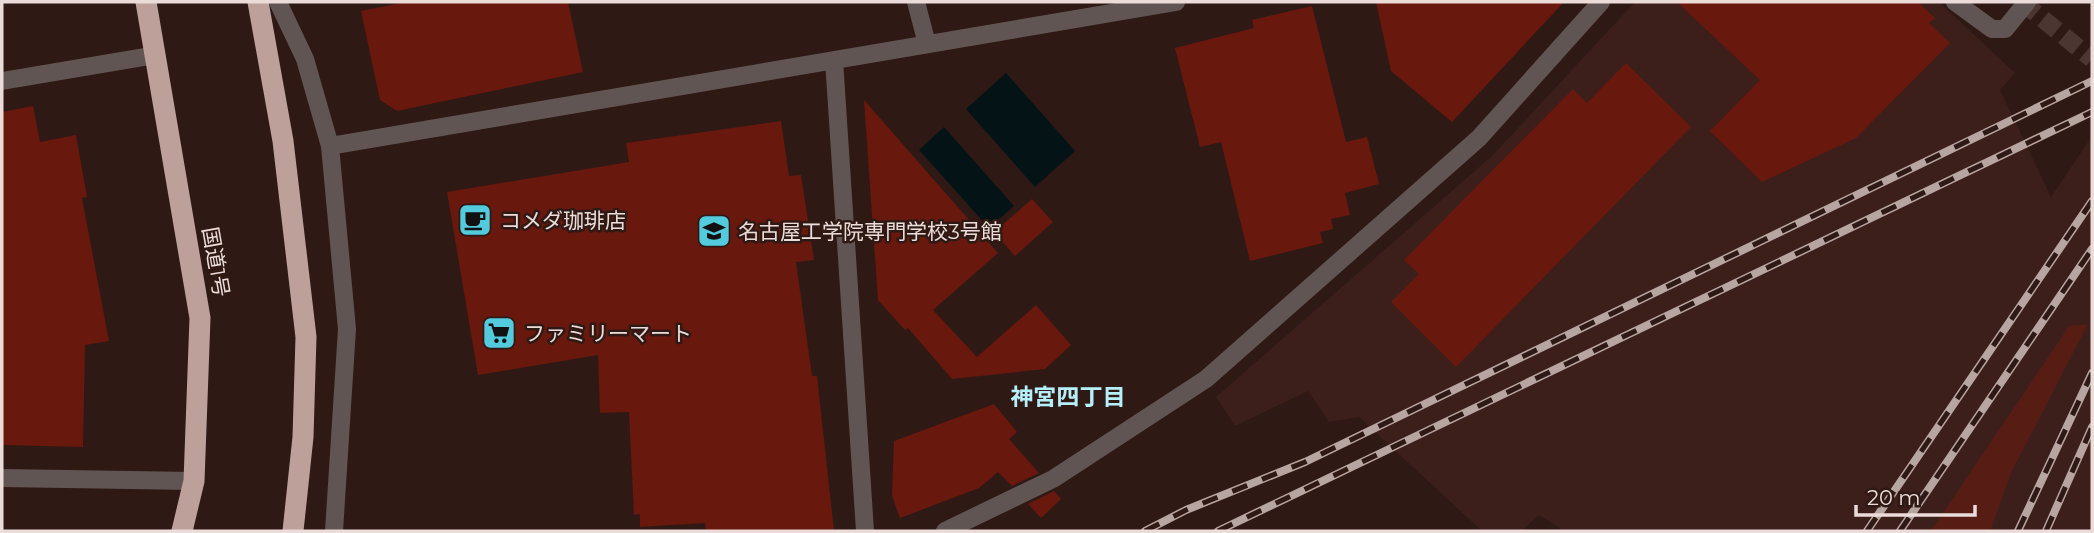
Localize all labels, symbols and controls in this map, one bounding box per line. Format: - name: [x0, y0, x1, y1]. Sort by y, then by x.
- cafe icon: コメダ珈琲店: [456, 201, 494, 239]
- place label: コメダ珈琲店: [500, 208, 626, 233]
- school or university icon: 名古屋工学院専門学校3号館: [695, 212, 733, 250]
- place label: 名古屋工学院専門学校3号館: [738, 219, 1002, 244]
- street label: 国道1号: [198, 225, 234, 299]
- supermarket icon: ファミリーマート: [480, 314, 518, 352]
- place label: ファミリーマート: [524, 321, 692, 346]
- district label: 神宮四丁目: [1011, 383, 1126, 411]
- scale bar: [1856, 474, 1975, 518]
- text: 20 m: [1867, 485, 1921, 510]

